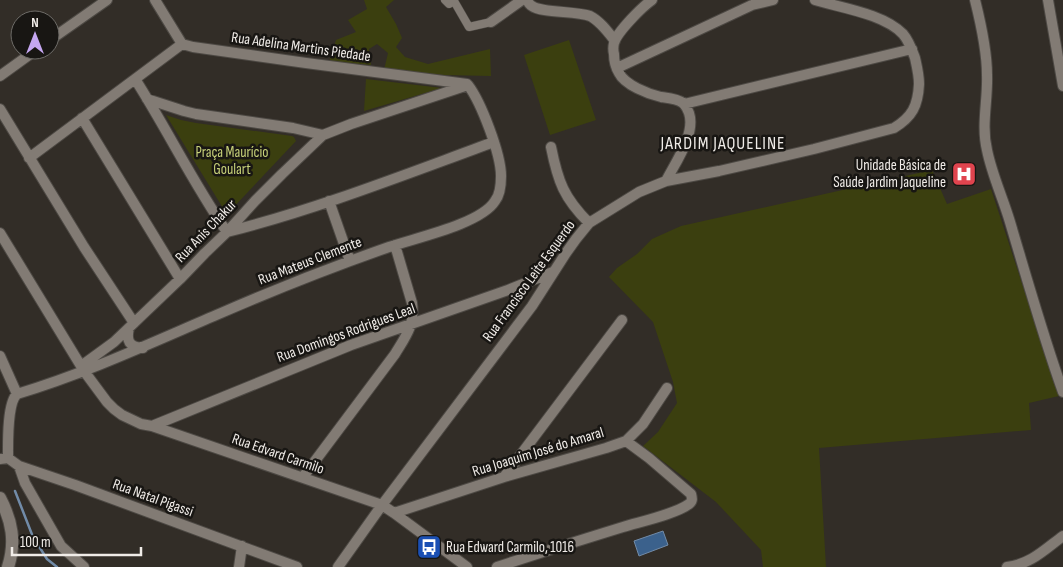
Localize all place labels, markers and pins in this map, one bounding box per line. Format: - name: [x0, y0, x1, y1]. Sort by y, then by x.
- place label: Unidade Básica de Saúde Jardim Jaqueline: [833, 156, 946, 192]
- hospital icon: Unidade Básica de Saúde Jardim Jaqueline: [951, 161, 977, 187]
- bus stop icon: Rua Edward Carmilo, 1016: [416, 534, 442, 560]
- place label: Rua Edward Carmilo, 1016: [446, 538, 574, 557]

